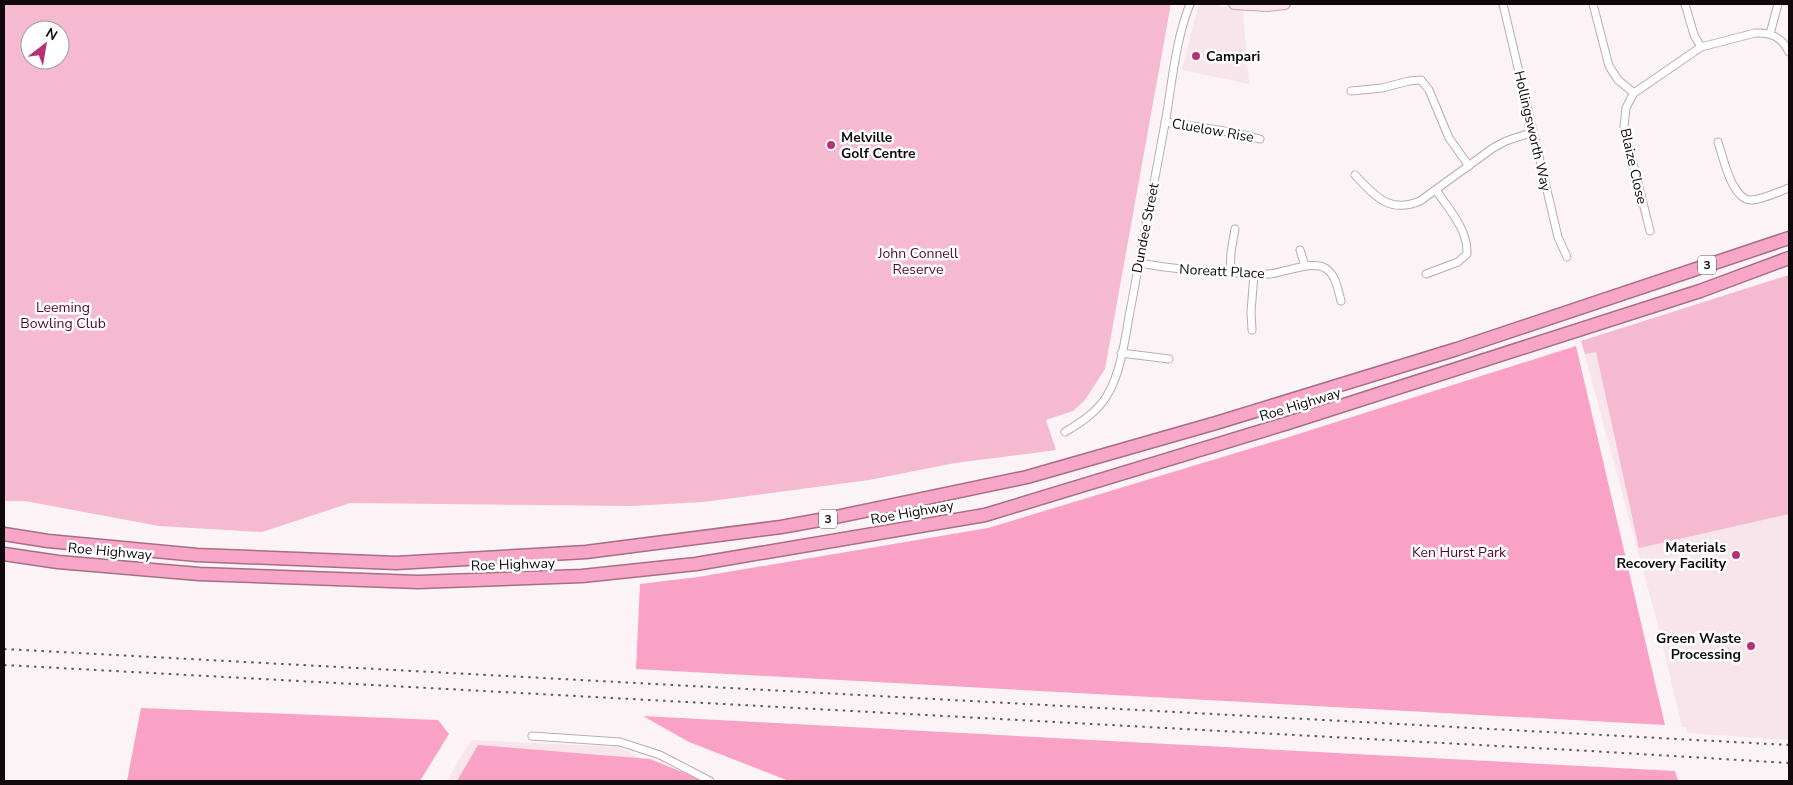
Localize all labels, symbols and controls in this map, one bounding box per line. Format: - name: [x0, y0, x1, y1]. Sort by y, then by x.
- north arrow: [20, 20, 70, 70]
- text: N: [42, 23, 61, 45]
- place label: Campari: [1206, 47, 1260, 66]
- marker: Campari: [1190, 50, 1202, 62]
- street label: Hollingsworth Way: [1509, 69, 1556, 194]
- street label: Cluelow Rise: [1170, 114, 1255, 147]
- street label: Blaize Close: [1616, 126, 1651, 206]
- place label: Melville Golf Centre: [841, 128, 916, 163]
- marker: Melville Golf Centre: [825, 139, 837, 151]
- street label: Dundee Street: [1127, 181, 1164, 275]
- park label: John Connell Reserve: [877, 244, 959, 279]
- road number: 3: [1698, 256, 1716, 274]
- street label: Noreatt Place: [1179, 260, 1265, 283]
- park label: Leeming Bowling Club: [20, 298, 106, 333]
- street label: Roe Highway: [1257, 383, 1344, 426]
- street label: Roe Highway: [869, 496, 956, 529]
- road number: 3: [819, 509, 837, 528]
- street label: Roe Highway: [67, 538, 154, 565]
- place label: Materials Recovery Facility: [1616, 538, 1727, 573]
- park label: Ken Hurst Park: [1412, 543, 1507, 562]
- marker: Materials Recovery Facility: [1730, 549, 1742, 561]
- street label: Roe Highway: [471, 554, 556, 575]
- place label: Green Waste Processing: [1656, 629, 1741, 664]
- marker: Green Waste Processing: [1745, 640, 1757, 652]

